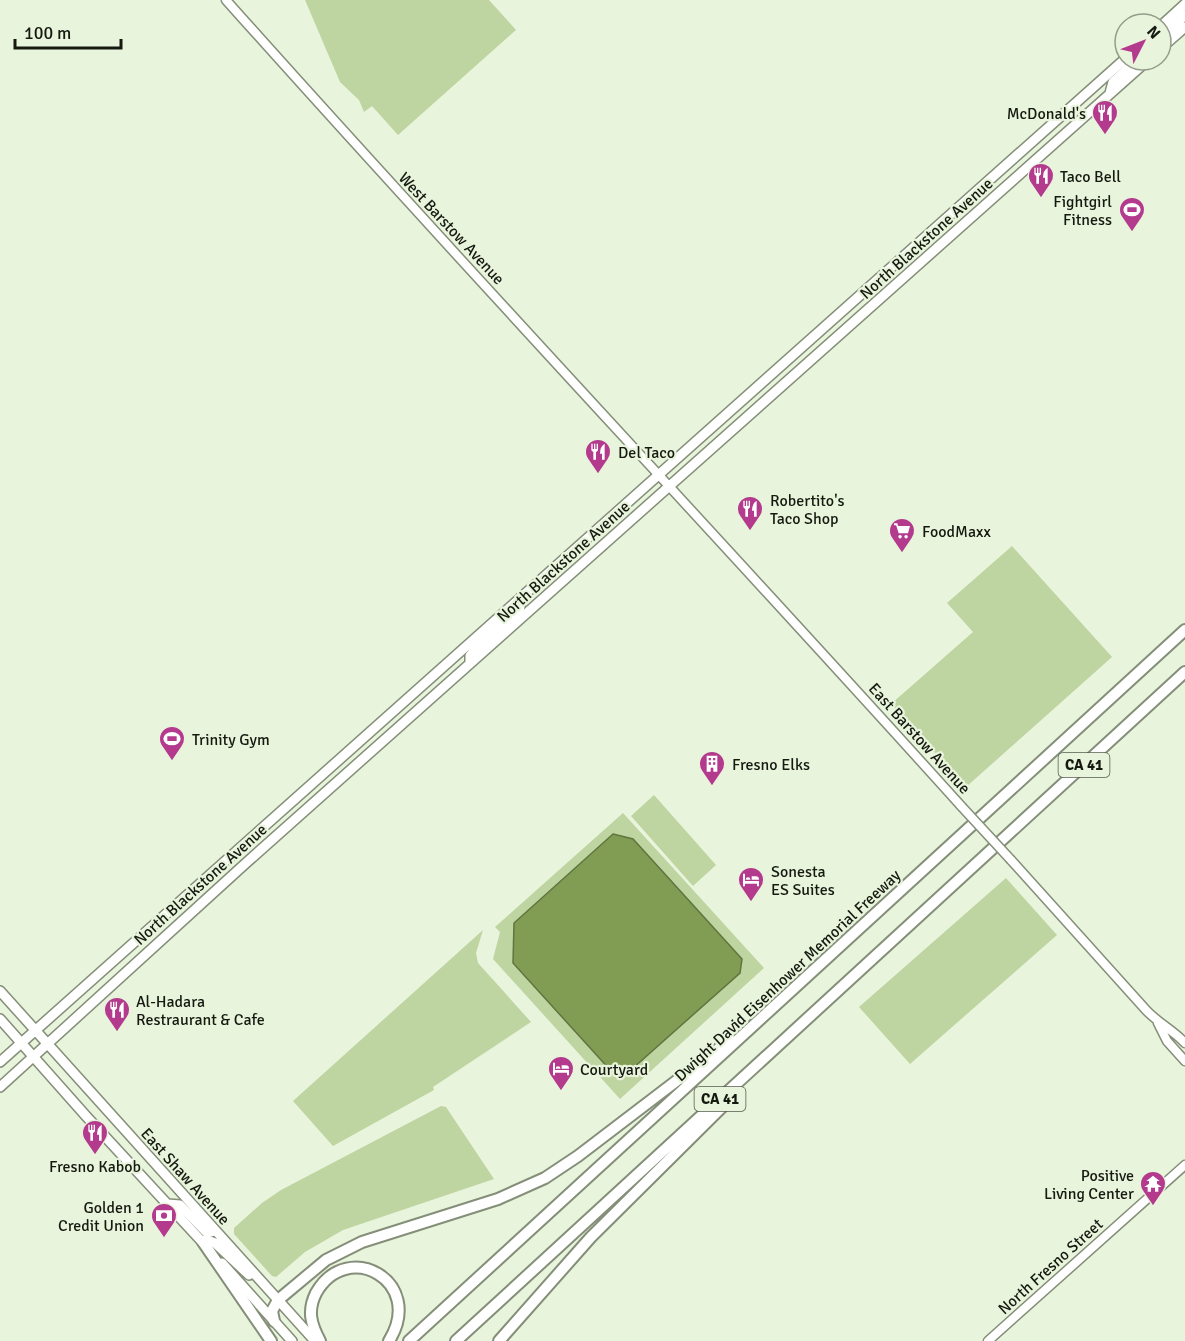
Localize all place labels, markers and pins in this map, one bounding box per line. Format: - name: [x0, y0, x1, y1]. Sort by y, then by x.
- restaurant icon: McDonald's: [1090, 98, 1120, 136]
- place label: McDonald's: [1007, 104, 1086, 124]
- restaurant icon: Taco Bell: [1026, 161, 1056, 199]
- place label: Taco Bell: [1060, 167, 1121, 187]
- place label: Fightgirl Fitness: [1053, 192, 1112, 230]
- sports icon: Fightgirl Fitness: [1117, 195, 1147, 233]
- restaurant icon: Del Taco: [583, 437, 613, 475]
- place label: Del Taco: [618, 443, 675, 463]
- place label: Robertito's Taco Shop: [770, 491, 844, 529]
- restaurant icon: Robertito's Taco Shop: [735, 494, 765, 532]
- supermarket icon: FoodMaxx: [887, 516, 917, 554]
- place label: FoodMaxx: [922, 522, 991, 542]
- sports icon: Trinity Gym: [157, 724, 187, 762]
- place label: Trinity Gym: [192, 730, 270, 750]
- building icon: Fresno Elks: [697, 749, 727, 787]
- place label: Fresno Elks: [732, 755, 810, 775]
- place label: Sonesta ES Suites: [771, 862, 835, 900]
- hotel icon: Sonesta ES Suites: [736, 865, 766, 903]
- place label: Al-Hadara Restraurant & Cafe: [136, 992, 265, 1030]
- restaurant icon: Al-Hadara Restraurant & Cafe: [102, 995, 132, 1033]
- hotel icon: Courtyard: [546, 1054, 576, 1092]
- place label: Courtyard: [580, 1060, 648, 1080]
- restaurant icon: Fresno Kabob: [80, 1118, 110, 1156]
- place label: Fresno Kabob: [49, 1157, 141, 1177]
- place label: Positive Living Center: [1044, 1166, 1134, 1204]
- temple icon: Positive Living Center: [1138, 1169, 1168, 1207]
- place label: Golden 1 Credit Union: [58, 1198, 144, 1236]
- bank icon: Golden 1 Credit Union: [149, 1201, 179, 1239]

